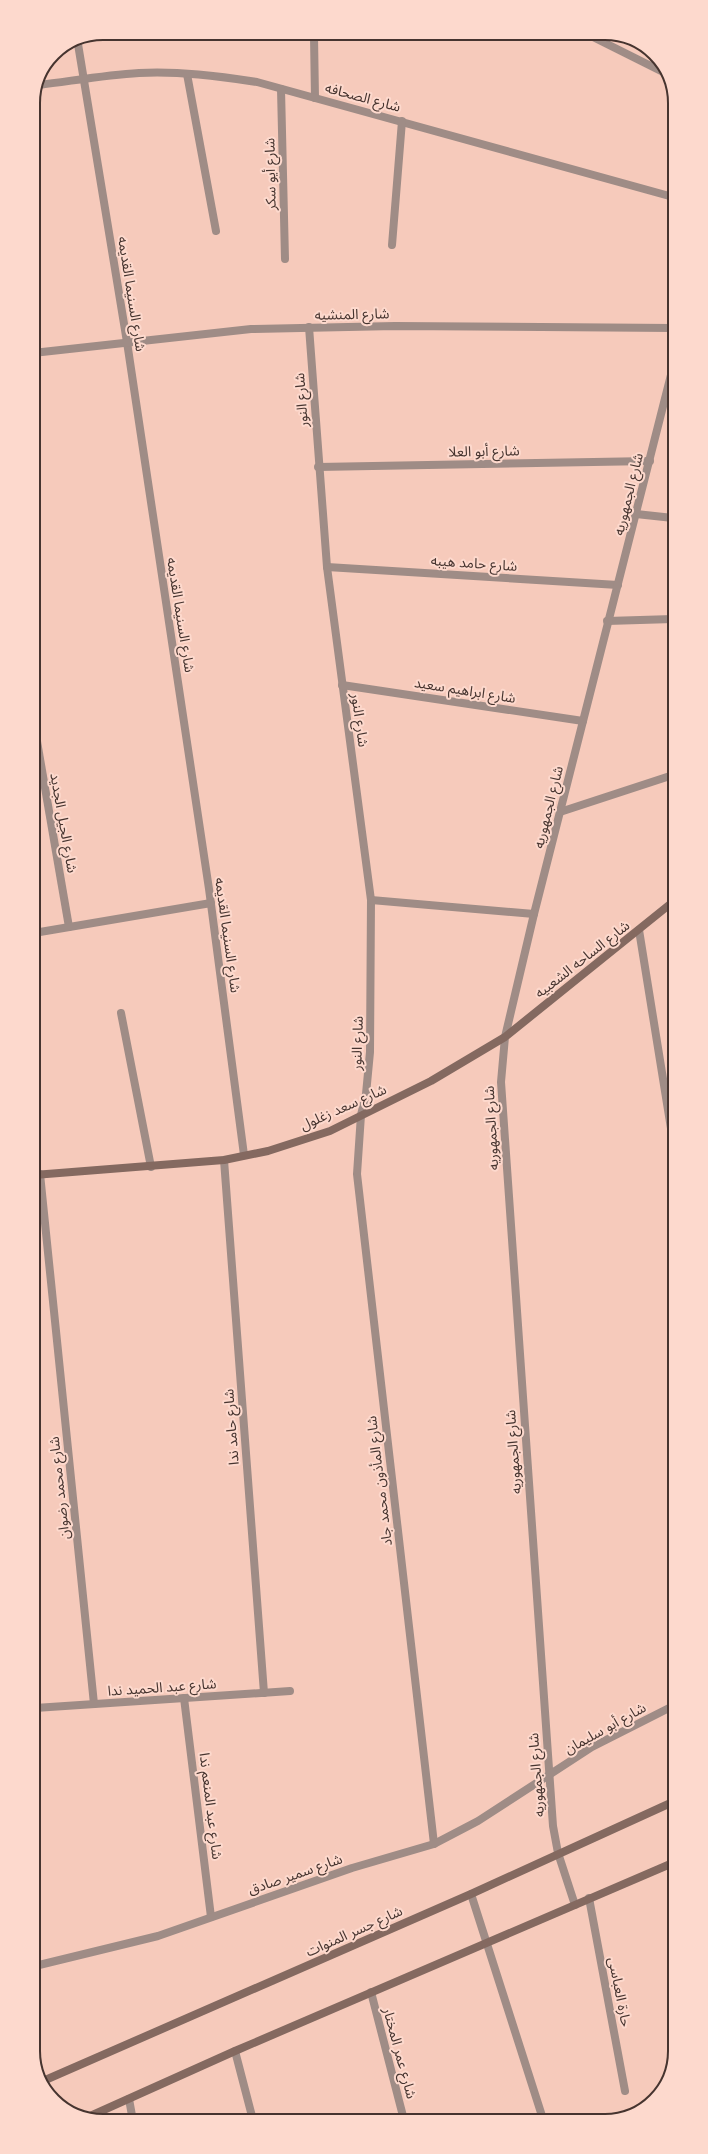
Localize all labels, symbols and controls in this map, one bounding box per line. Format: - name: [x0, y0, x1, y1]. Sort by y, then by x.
- street label: شارع الصحافه: [323, 78, 403, 118]
- street label: شارع أيو سكر: [260, 138, 282, 211]
- street label: شارع السنيما القديمه: [112, 235, 150, 353]
- street label: شارع المنشيه: [314, 304, 390, 326]
- street label: شارع النور: [290, 372, 314, 429]
- street label: شارع أبو العلا: [448, 441, 520, 463]
- street label: شارع الجمهوريه: [609, 451, 649, 538]
- street label: شارع حامد هيبه: [430, 551, 518, 577]
- street label: شارع السنيما القديمه: [161, 556, 199, 674]
- street label: شارع ابراهيم سعيد: [413, 673, 517, 709]
- street label: شارع النور: [345, 691, 373, 749]
- street label: شارع الجمهوريه: [529, 764, 569, 851]
- street label: شارع الجيل الجديد: [44, 772, 82, 875]
- street label: شارع السنيما القديمه: [209, 876, 245, 994]
- street label: شارع الساحه الشعبيه: [531, 916, 634, 1003]
- street label: شارع النور: [347, 1015, 369, 1072]
- street label: شارع سعد زغلول: [297, 1080, 390, 1136]
- street label: شارع الجمهوريه: [480, 1085, 504, 1171]
- street label: شارع حامد ندا: [219, 1388, 245, 1466]
- street label: شارع الجمهوريه: [501, 1409, 527, 1495]
- street label: شارع المأذون محمد جاد: [362, 1415, 398, 1547]
- street label: شارع محمد رضوان: [45, 1435, 75, 1540]
- street label: شارع عبد الحميد ندا: [107, 1674, 217, 1702]
- street label: شارع أبو سليمان: [561, 1698, 650, 1760]
- street label: شارع الجمهوريه: [524, 1732, 550, 1818]
- street label: شارع عبد المنعم ندا: [194, 1752, 226, 1861]
- street label: شارع سمير صادق: [245, 1849, 345, 1900]
- street label: شارع جسر المنوات: [303, 1902, 406, 1962]
- street label: حارة العباسى: [604, 1956, 636, 2028]
- street label: شارع عمر المختار: [377, 2004, 421, 2101]

